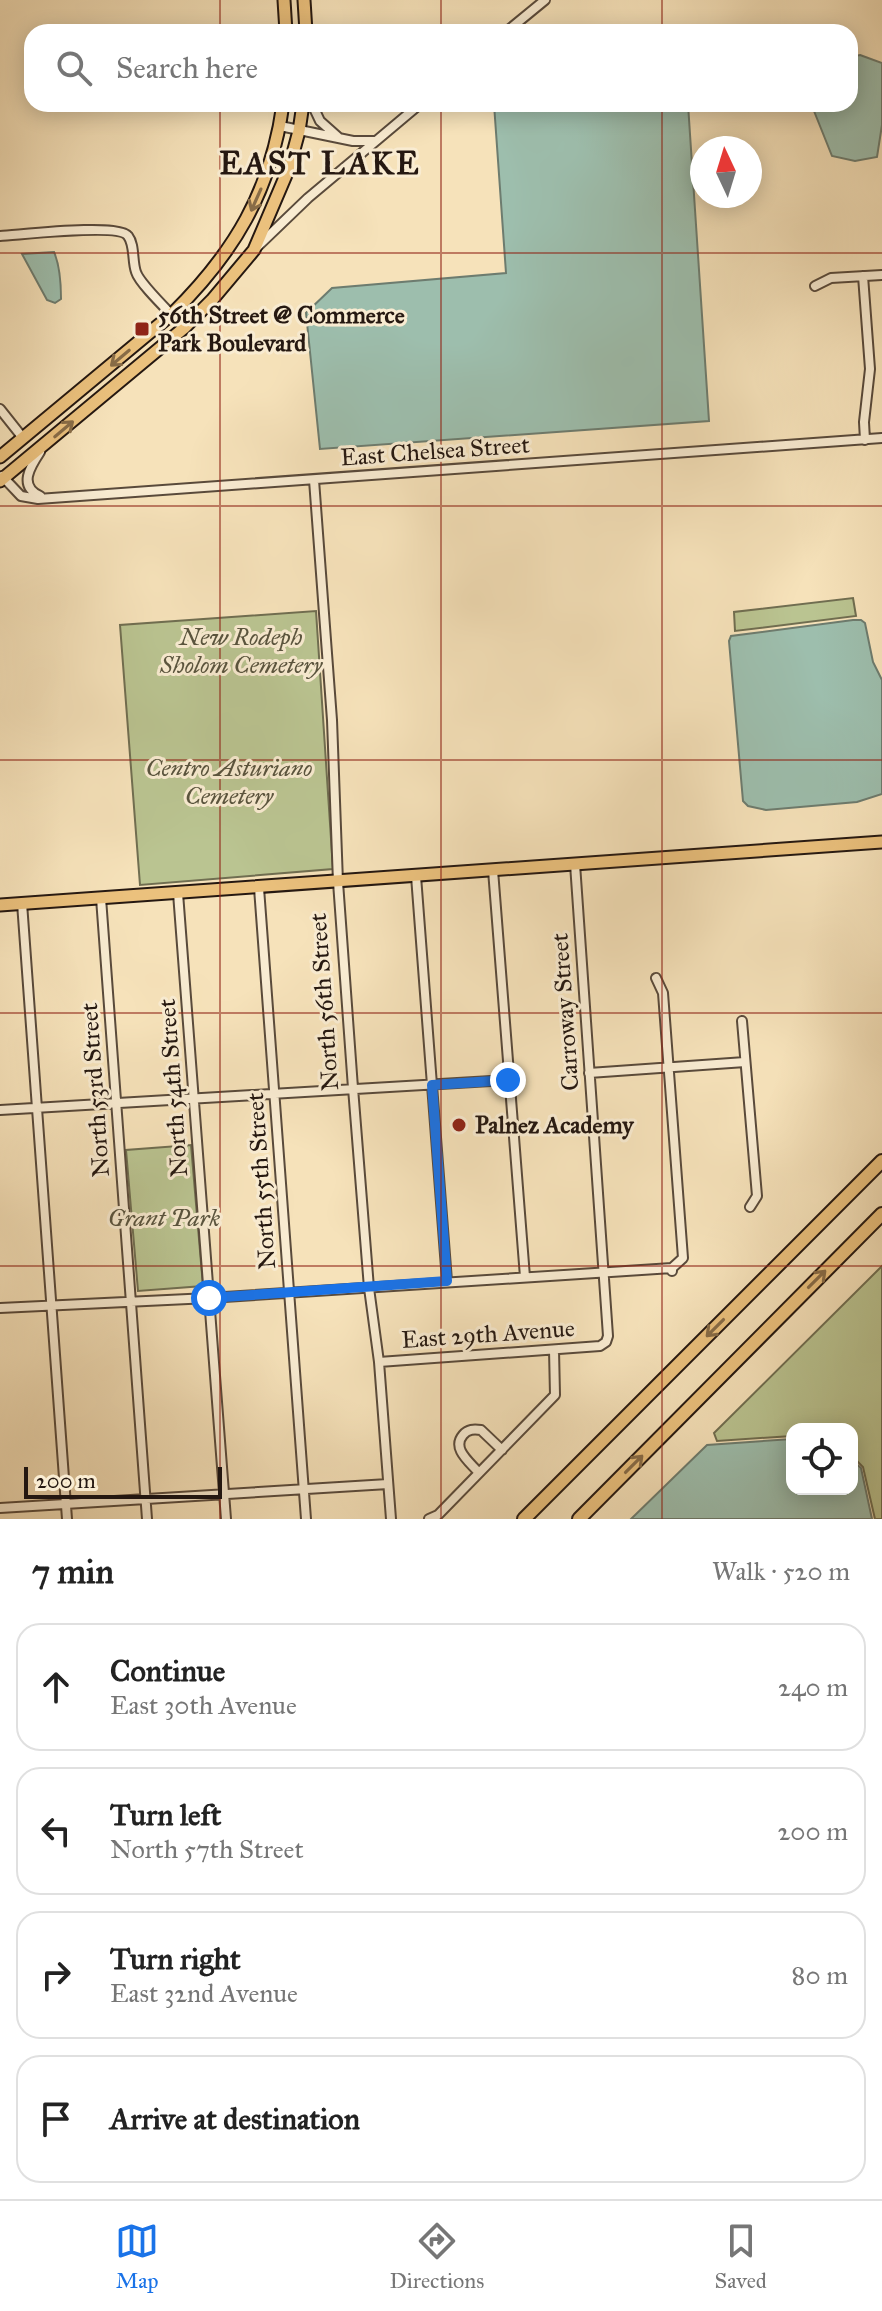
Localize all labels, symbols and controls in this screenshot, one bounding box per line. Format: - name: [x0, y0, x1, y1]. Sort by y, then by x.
- search box: [24, 24, 858, 112]
- icon: search: [52, 46, 96, 90]
- text: Search here: [116, 50, 258, 86]
- north arrow: [690, 136, 762, 208]
- district label: EAST LAKE: [219, 144, 421, 183]
- one-way arrow: [248, 188, 263, 212]
- place label: 56th Street @ Commerce Park Boulevard: [158, 300, 405, 358]
- marker: 56th Street @ Commerce Park Boulevard: [133, 320, 151, 338]
- one-way arrow: [110, 349, 131, 367]
- one-way arrow: [54, 420, 74, 438]
- street label: East Chelsea Street: [339, 429, 531, 473]
- park label: New Rodeph Sholom Cemetery: [159, 622, 323, 680]
- park label: Centro Asturiano Cemetery: [146, 753, 312, 811]
- street label: North 56th Street: [303, 912, 345, 1092]
- street label: Carroway Street: [544, 932, 585, 1092]
- street label: North 54th Street: [152, 997, 194, 1178]
- street label: North 53rd Street: [74, 1001, 116, 1178]
- route end: [490, 1062, 526, 1098]
- street label: North 55th Street: [240, 1091, 282, 1270]
- place label: Palnez Academy: [475, 1110, 635, 1140]
- marker: Palnez Academy: [450, 1116, 468, 1134]
- park label: Grant Park: [108, 1203, 221, 1233]
- one-way arrow: [808, 1269, 827, 1289]
- route start: [191, 1280, 227, 1316]
- street label: East 29th Avenue: [400, 1313, 576, 1355]
- one-way arrow: [706, 1318, 725, 1337]
- map controls: [786, 1423, 858, 1495]
- button: locate: [786, 1423, 858, 1495]
- one-way arrow: [624, 1455, 643, 1474]
- scale bar: [24, 1463, 222, 1499]
- text: 200 m: [36, 1467, 96, 1494]
- text: 7 min: [32, 1551, 114, 1592]
- text: Walk · 520 m: [712, 1555, 850, 1587]
- text: Continue: [110, 1653, 225, 1689]
- icon: ahead: [34, 1665, 78, 1709]
- text: 240 m: [778, 1671, 848, 1703]
- text: East 30th Avenue: [110, 1689, 297, 1721]
- text: Turn left: [110, 1797, 221, 1833]
- icon: left: [34, 1809, 78, 1853]
- text: 200 m: [777, 1815, 848, 1847]
- text: North 57th Street: [110, 1833, 304, 1865]
- text: Turn right: [110, 1941, 241, 1977]
- icon: right: [34, 1953, 78, 1997]
- text: 80 m: [792, 1959, 848, 1991]
- text: East 32nd Avenue: [110, 1977, 298, 2009]
- icon: arrive: [34, 2097, 78, 2141]
- text: Arrive at destination: [110, 2101, 360, 2137]
- tab: Map: [115, 2219, 159, 2294]
- tab: Directions: [389, 2219, 484, 2294]
- tab: Saved: [715, 2219, 767, 2294]

